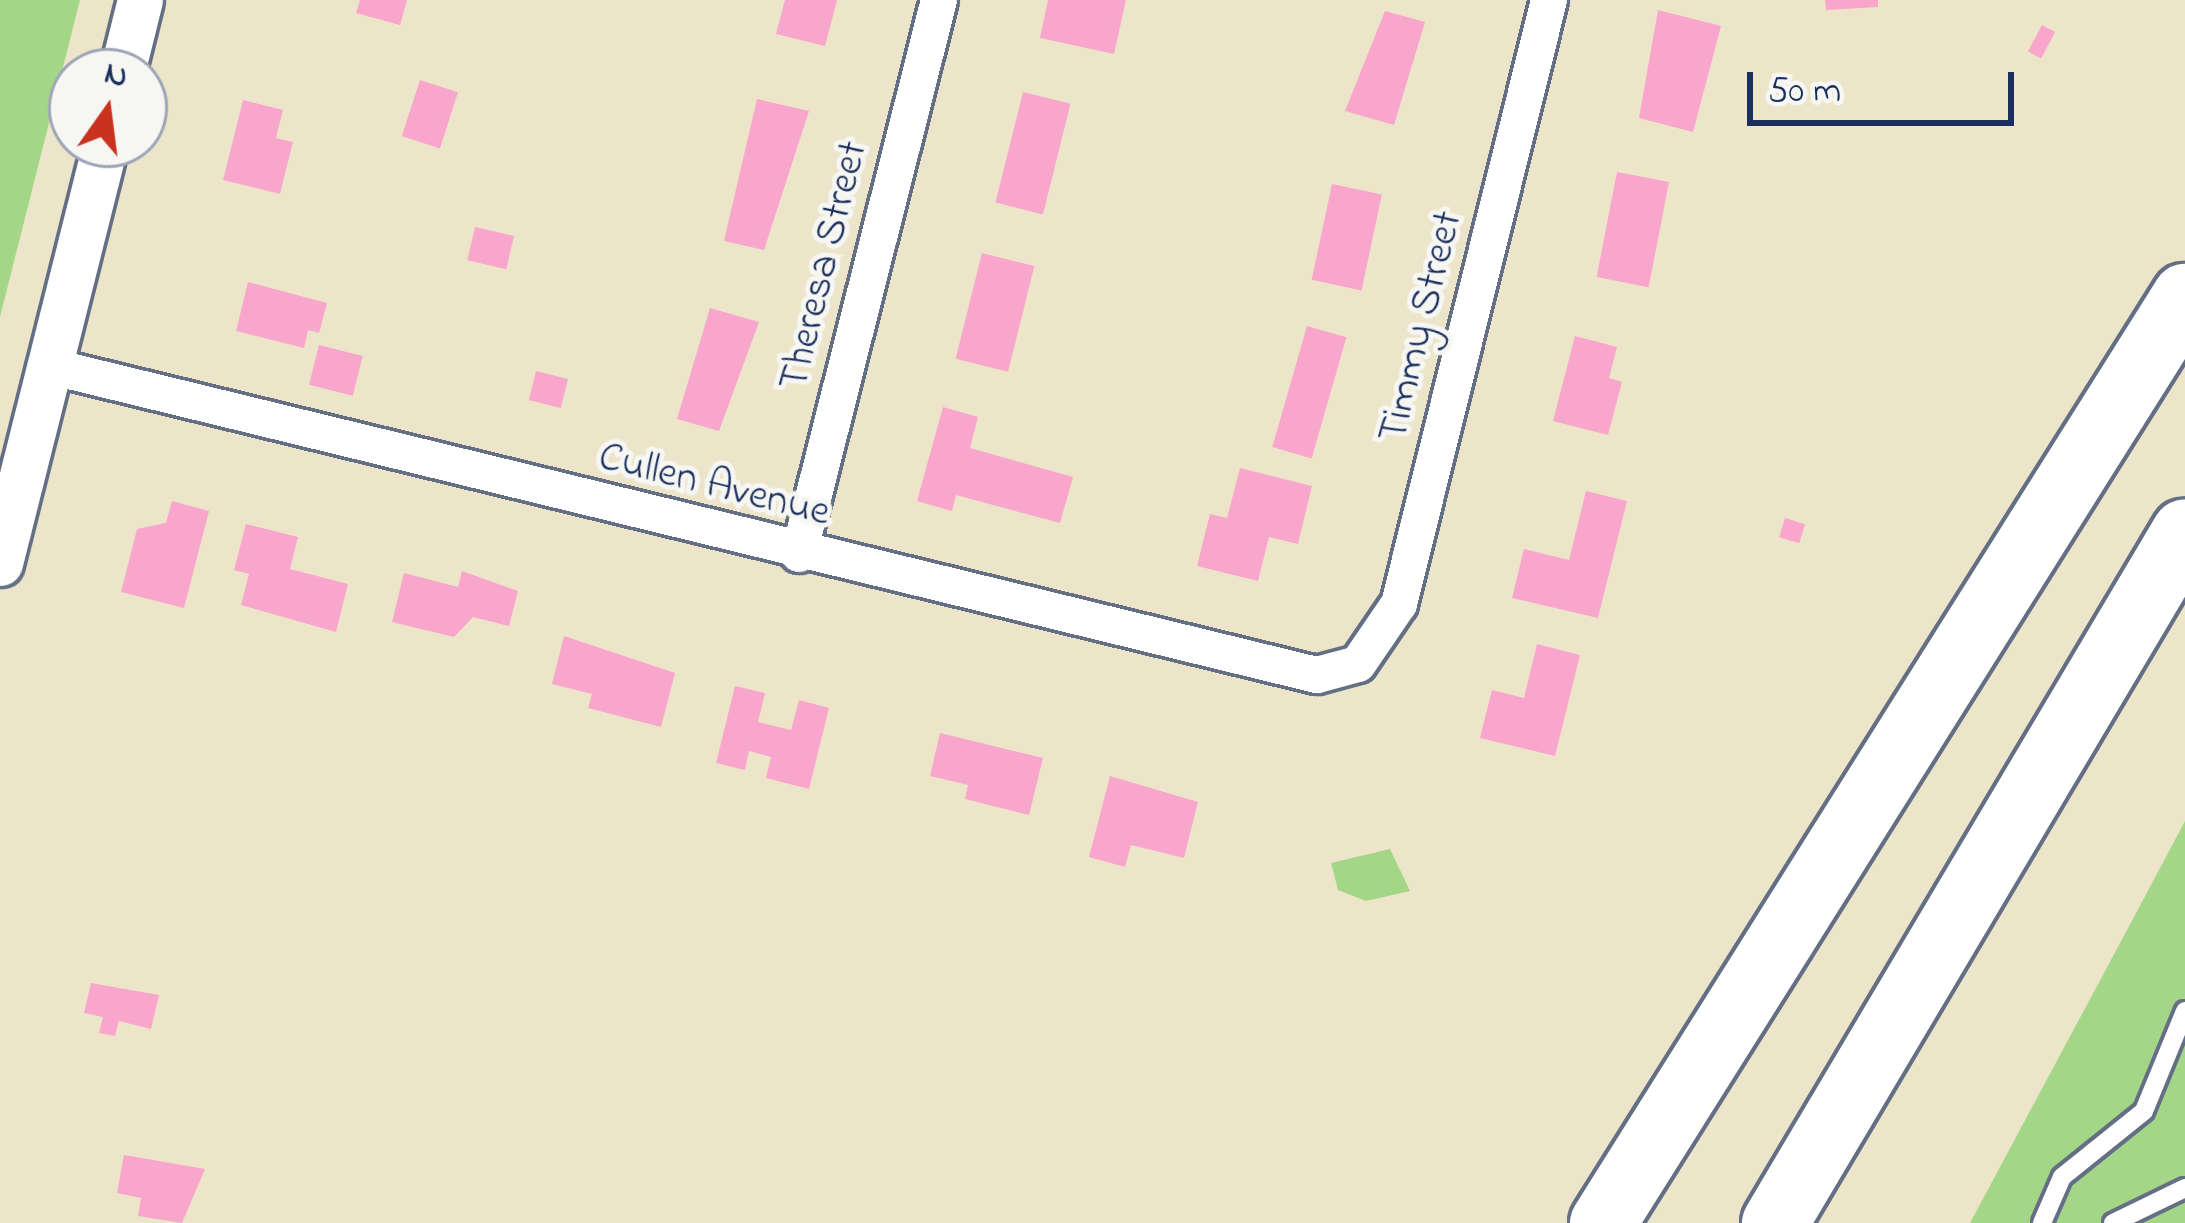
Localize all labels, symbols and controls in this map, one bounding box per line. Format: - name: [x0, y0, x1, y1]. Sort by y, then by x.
- north arrow: [48, 48, 168, 168]
- scale bar: [1753, 48, 2020, 122]
- text: N: [99, 50, 133, 102]
- text: 50 m: [1768, 66, 1841, 119]
- street label: Theresa Street: [770, 136, 880, 396]
- street label: Timmy Street: [1369, 206, 1475, 448]
- street label: Cullen Avenue: [593, 433, 835, 539]

